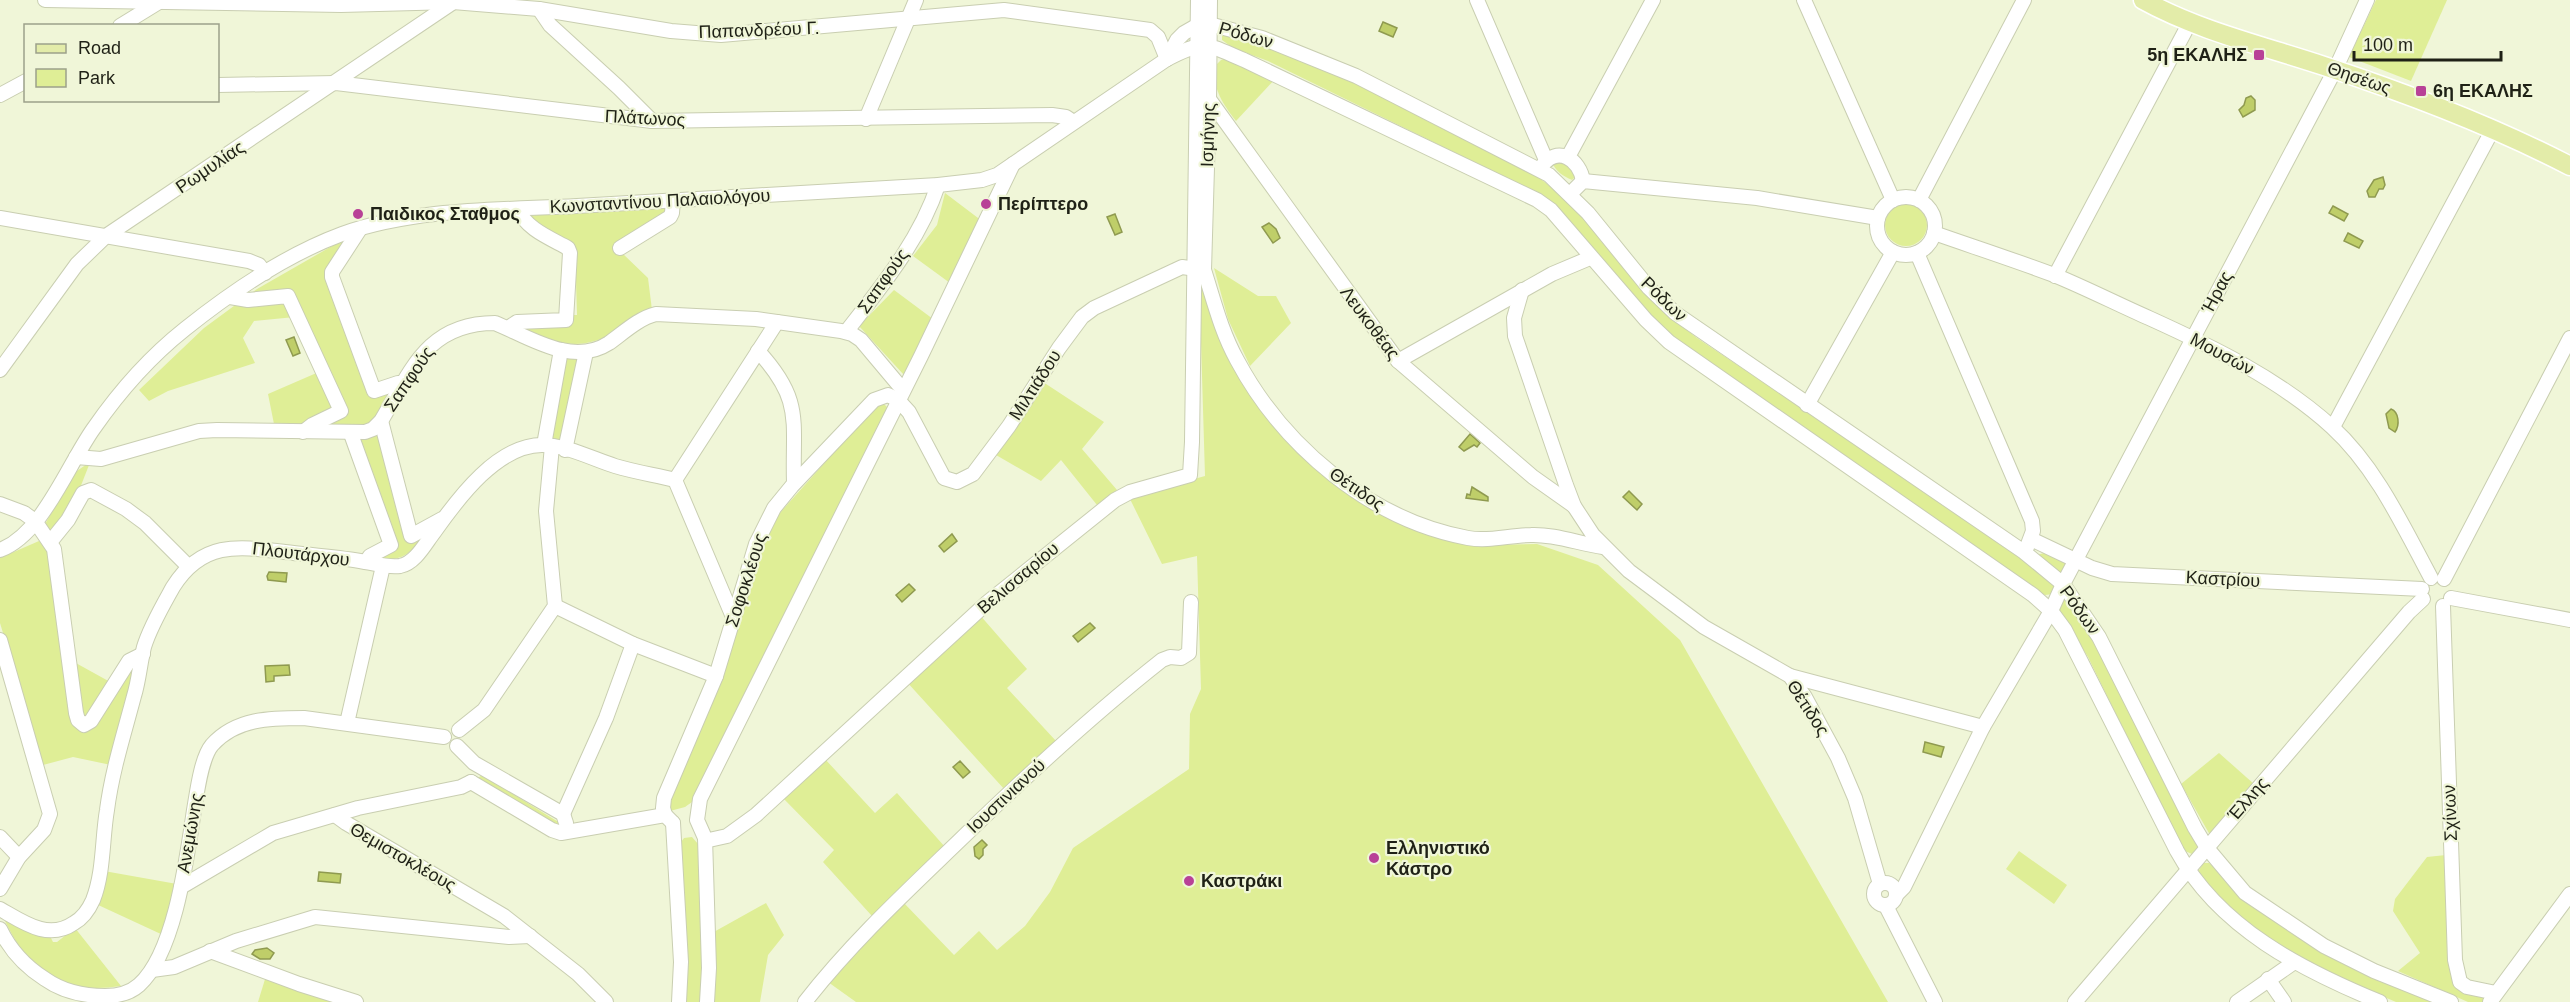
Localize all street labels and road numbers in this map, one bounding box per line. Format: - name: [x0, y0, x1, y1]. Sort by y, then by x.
- street label: Παπανδρέου Γ.: [698, 18, 820, 42]
- street label: Ρόδων: [1217, 18, 1275, 52]
- street label: Θησέως: [2325, 58, 2394, 98]
- street label: Ισμήνης: [1197, 102, 1219, 167]
- street label: Πλάτωνος: [604, 106, 686, 130]
- street label: Ρωμυλίας: [172, 137, 248, 197]
- street label: Κωνσταντίνου Παλαιολόγου: [549, 185, 771, 217]
- street label: Σαπφούς: [854, 245, 913, 317]
- street label: Ήρας: [2197, 267, 2236, 317]
- street label: Ρόδων: [1637, 273, 1691, 325]
- street label: Λευκοθέας: [1336, 283, 1404, 364]
- street label: Μουσών: [2187, 329, 2257, 379]
- street label: Σαπφούς: [380, 343, 438, 415]
- street label: Μιλτιάδου: [1005, 346, 1065, 424]
- street label: Θέτιδος: [1326, 463, 1388, 515]
- street label: Σοφοκλέους: [721, 530, 771, 629]
- street label: Πλουτάρχου: [251, 538, 351, 570]
- street label: Βελισσαρίου: [973, 538, 1063, 618]
- street label: Καστρίου: [2185, 567, 2261, 591]
- street label: Ρόδων: [2056, 582, 2104, 638]
- street label: Θέτιδος: [1783, 677, 1833, 740]
- street label: Ιουστινιανού: [963, 755, 1049, 837]
- street label: Έλλης: [2223, 773, 2272, 825]
- street label: Σχίνων: [2439, 784, 2461, 842]
- street label: Ανεμώνης: [173, 791, 207, 875]
- street label: Θεμιστοκλέους: [346, 819, 460, 896]

